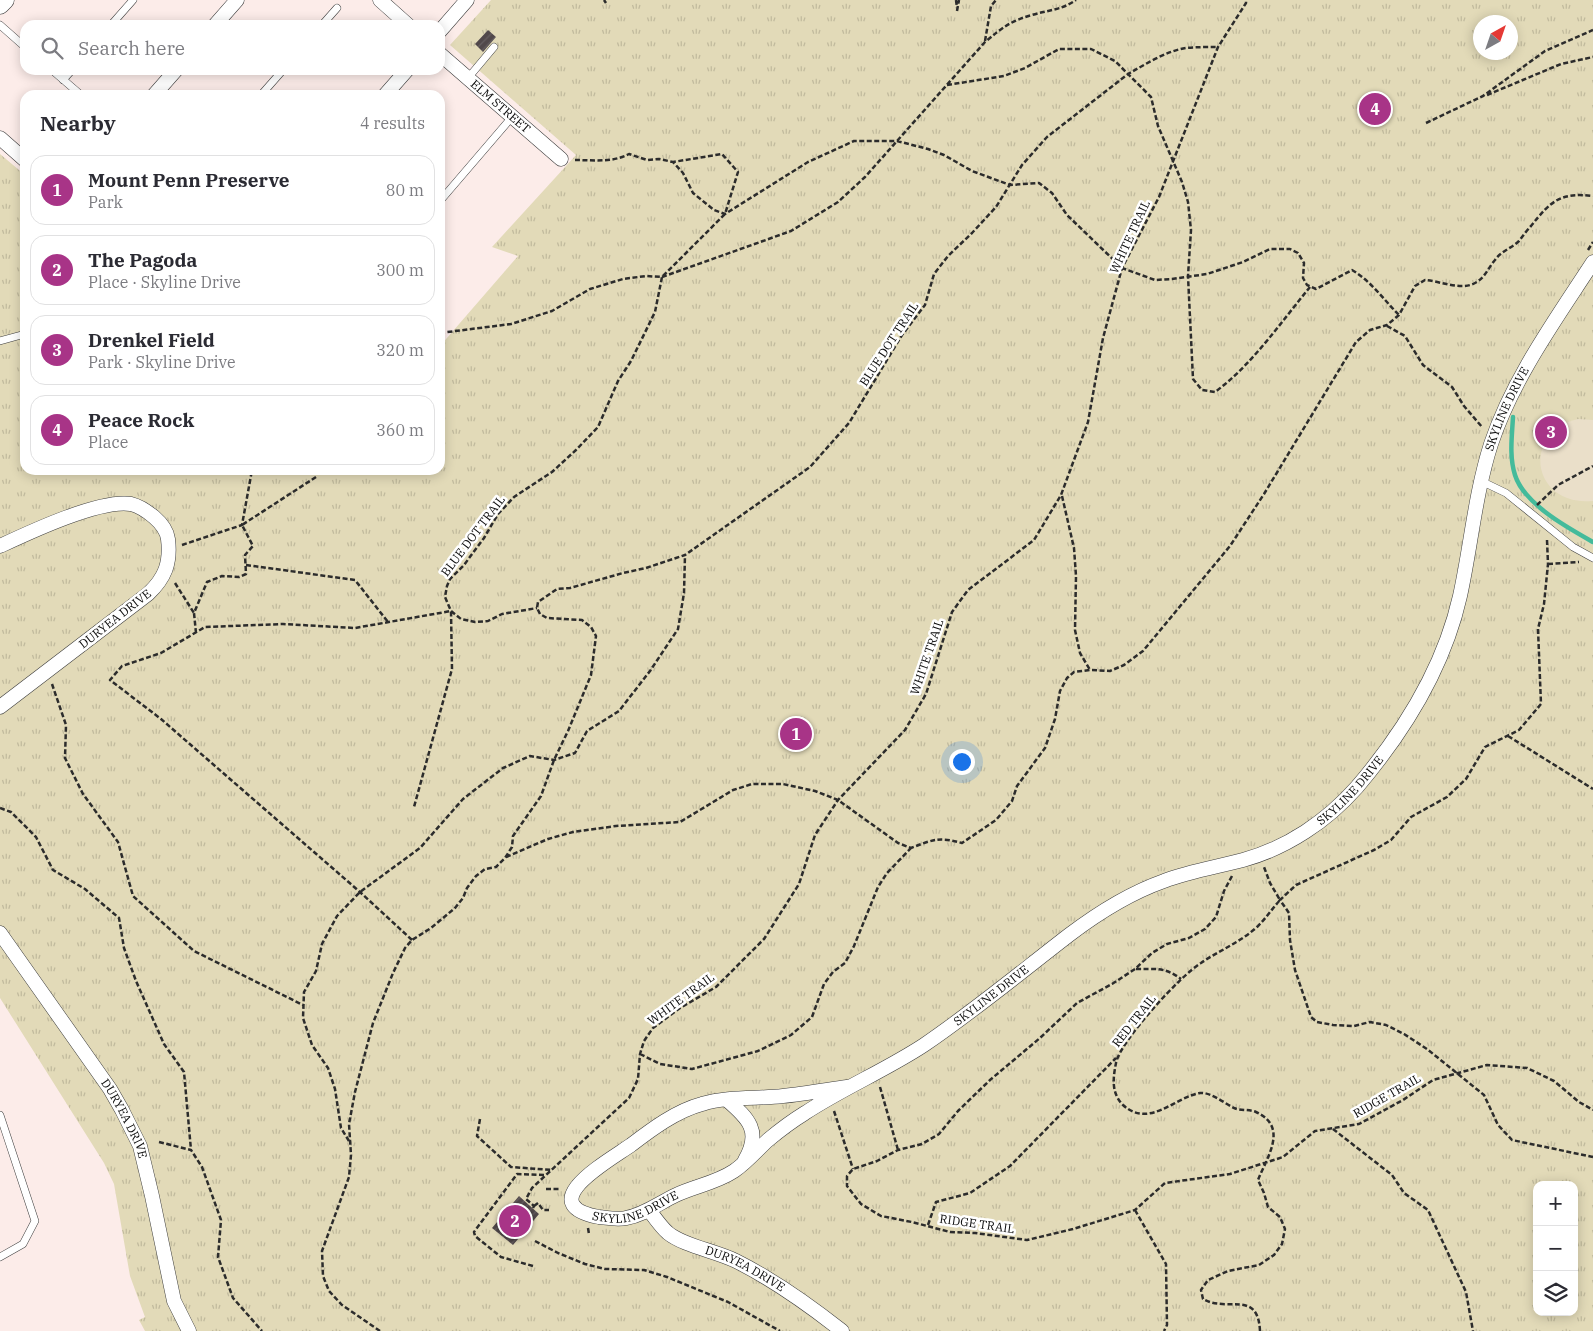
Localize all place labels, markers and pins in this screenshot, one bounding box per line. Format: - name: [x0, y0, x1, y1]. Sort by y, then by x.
- pin: 4: [1359, 90, 1391, 128]
- pin: 3: [1535, 413, 1567, 451]
- pin: 1: [780, 715, 812, 753]
- pin: 2: [499, 1202, 531, 1240]

